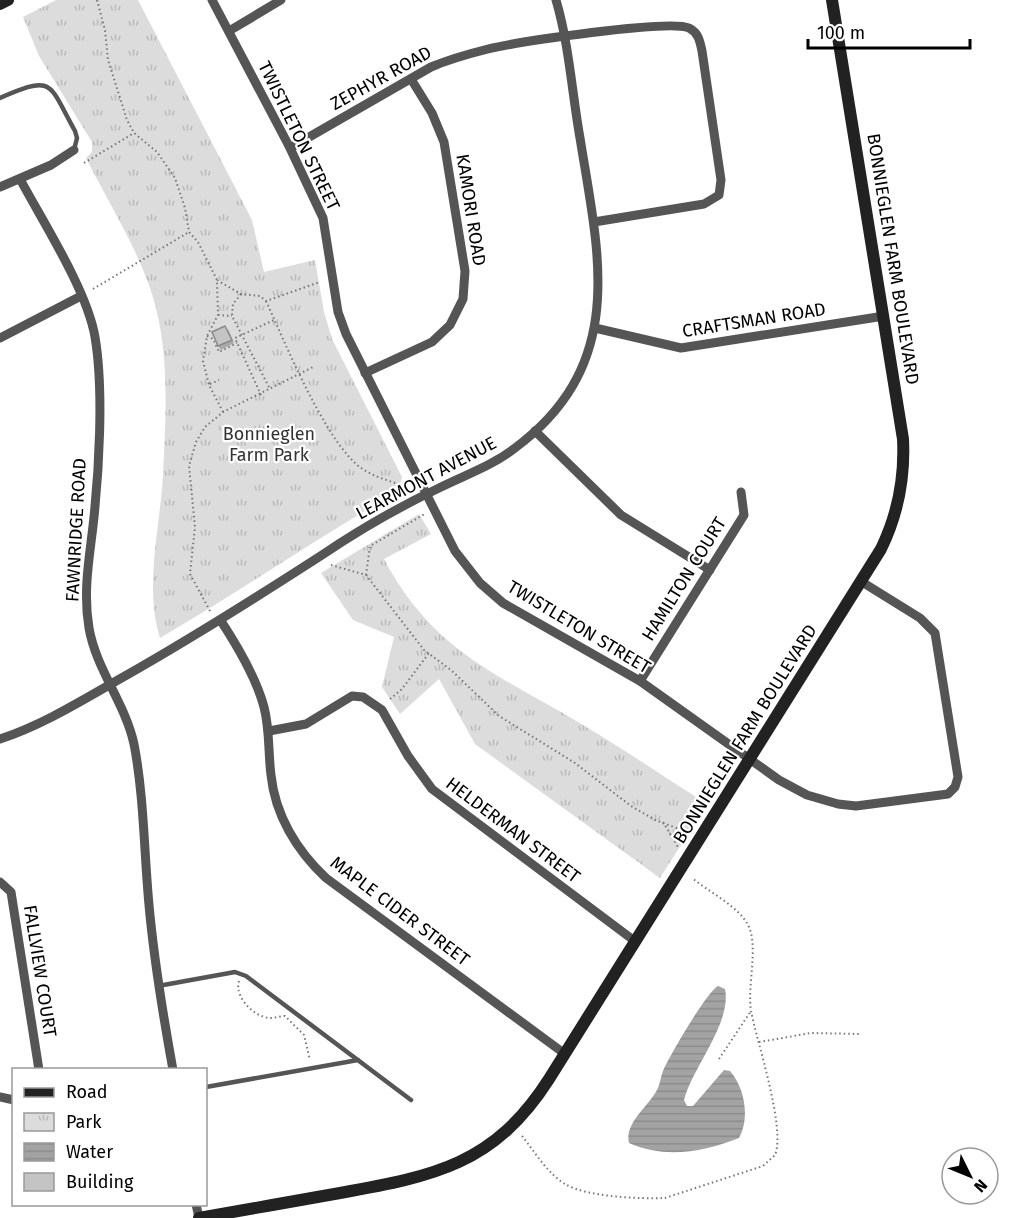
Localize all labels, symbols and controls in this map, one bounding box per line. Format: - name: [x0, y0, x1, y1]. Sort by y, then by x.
- scale bar: [808, 12, 970, 50]
- text: 100 m: [817, 22, 865, 44]
- street label: ZEPHYR ROAD: [327, 41, 435, 115]
- street label: TWISTLETON STREET: [253, 58, 345, 215]
- street label: BONNIEGLEN FARM BOULEVARD: [862, 132, 924, 386]
- street label: KAMORI ROAD: [451, 152, 491, 268]
- street label: CRAFTSMAN ROAD: [681, 298, 827, 342]
- park label: Bonnieglen Farm Park: [223, 423, 315, 466]
- street label: LEARMONT AVENUE: [352, 432, 500, 524]
- street label: FAWNRIDGE ROAD: [61, 458, 91, 602]
- street label: HAMILTON COURT: [637, 513, 731, 645]
- street label: TWISTLETON STREET: [503, 576, 655, 679]
- street label: BONNIEGLEN FARM BOULEVARD: [668, 620, 822, 848]
- street label: HELDERMAN STREET: [441, 772, 585, 888]
- street label: MAPLE CIDER STREET: [326, 851, 474, 971]
- street label: FALLVIEW COURT: [19, 903, 61, 1039]
- legend: [12, 1068, 207, 1206]
- text: Road: [66, 1081, 108, 1103]
- text: Park: [66, 1111, 102, 1133]
- text: Water: [66, 1141, 113, 1163]
- north arrow: [940, 1146, 1000, 1206]
- text: Building: [66, 1171, 134, 1193]
- text: N: [970, 1176, 991, 1196]

